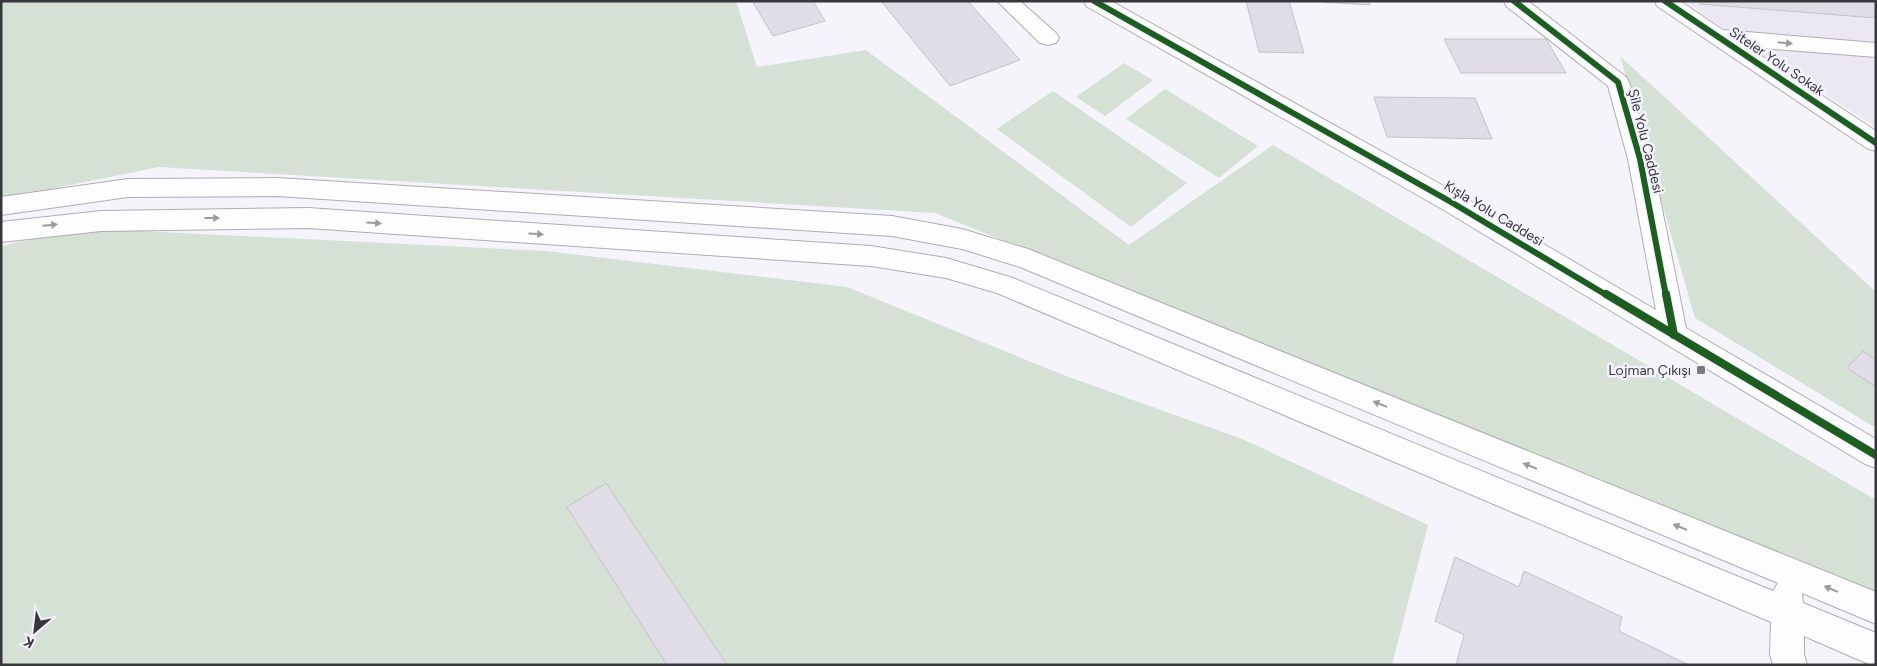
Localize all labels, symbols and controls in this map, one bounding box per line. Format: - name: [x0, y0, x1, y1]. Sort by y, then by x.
- street label: Siteler Yolu Sokak: [1726, 23, 1828, 100]
- one-way arrow: [1778, 39, 1794, 47]
- street label: Şile Yolu Caddesi: [1624, 87, 1667, 195]
- street label: Kışla Yolu Caddesi: [1441, 177, 1547, 250]
- one-way arrow: [204, 214, 220, 222]
- one-way arrow: [366, 219, 382, 227]
- one-way arrow: [42, 221, 58, 229]
- one-way arrow: [529, 230, 545, 238]
- place label: Lojman Çıkışı: [1608, 362, 1691, 379]
- marker: Lojman Çıkışı: [1695, 364, 1707, 376]
- one-way arrow: [1372, 400, 1387, 408]
- one-way arrow: [1523, 461, 1537, 469]
- one-way arrow: [1673, 523, 1687, 531]
- one-way arrow: [1824, 585, 1838, 593]
- north arrow: [10, 606, 60, 656]
- text: K: [20, 632, 37, 652]

